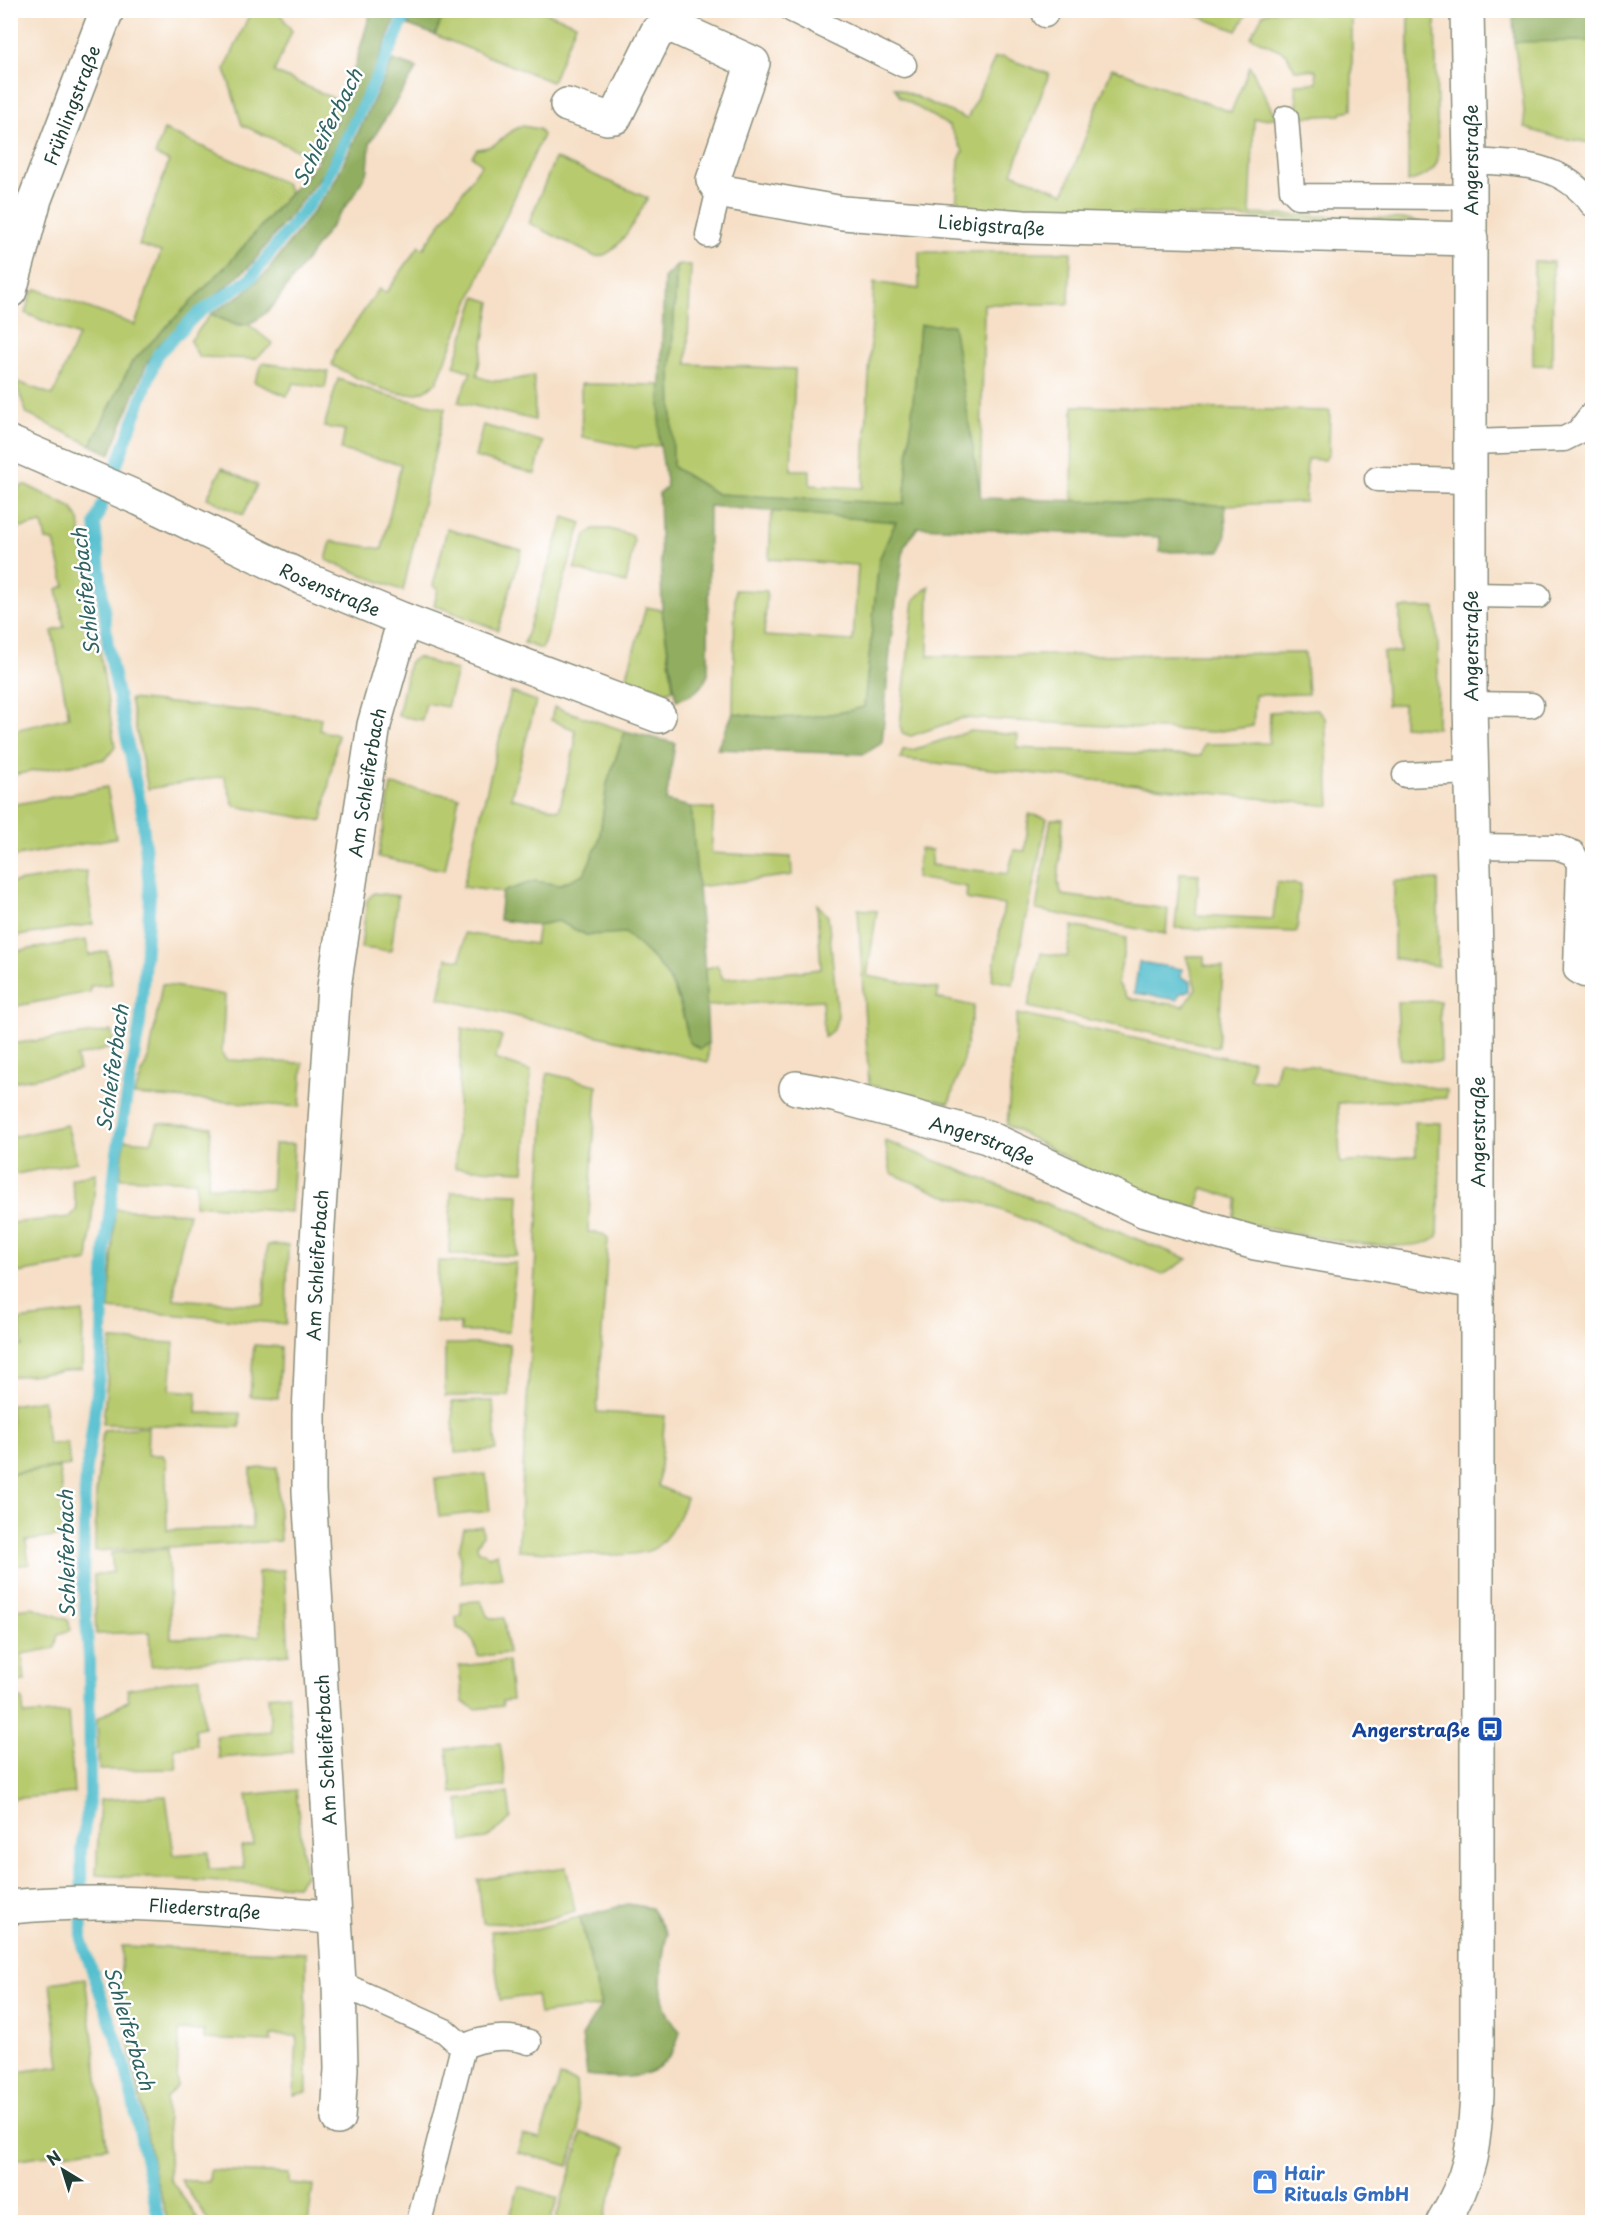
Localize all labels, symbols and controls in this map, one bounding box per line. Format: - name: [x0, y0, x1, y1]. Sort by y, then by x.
- street label: Frühlingstraße: [36, 41, 106, 169]
- water label: Schleiferbach: [285, 63, 370, 191]
- street label: Angerstraße: [1457, 104, 1484, 216]
- street label: Liebigstraße: [937, 207, 1045, 241]
- water label: Schleiferbach: [63, 526, 107, 657]
- street label: Rosenstraße: [275, 555, 385, 622]
- street label: Angerstraße: [1457, 590, 1484, 702]
- street label: Am Schleiferbach: [340, 704, 392, 859]
- water label: Schleiferbach: [88, 1002, 136, 1134]
- street label: Angerstraße: [1464, 1076, 1491, 1188]
- street label: Angerstraße: [927, 1108, 1040, 1171]
- street label: Am Schleiferbach: [299, 1189, 334, 1341]
- water label: Schleiferbach: [50, 1489, 82, 1618]
- street label: Am Schleiferbach: [308, 1674, 342, 1826]
- bus stop icon: Angerstraße: [1475, 1714, 1505, 1744]
- place label: Angerstraße: [1352, 1716, 1470, 1743]
- street label: Fliederstraße: [148, 1891, 262, 1925]
- water label: Schleiferbach: [97, 1962, 163, 2094]
- north arrow: [33, 2140, 93, 2200]
- text: N: [41, 2144, 66, 2171]
- place label: Hair Rituals GmbH: [1284, 2159, 1409, 2207]
- shop icon: Hair Rituals GmbH: [1250, 2167, 1280, 2197]

